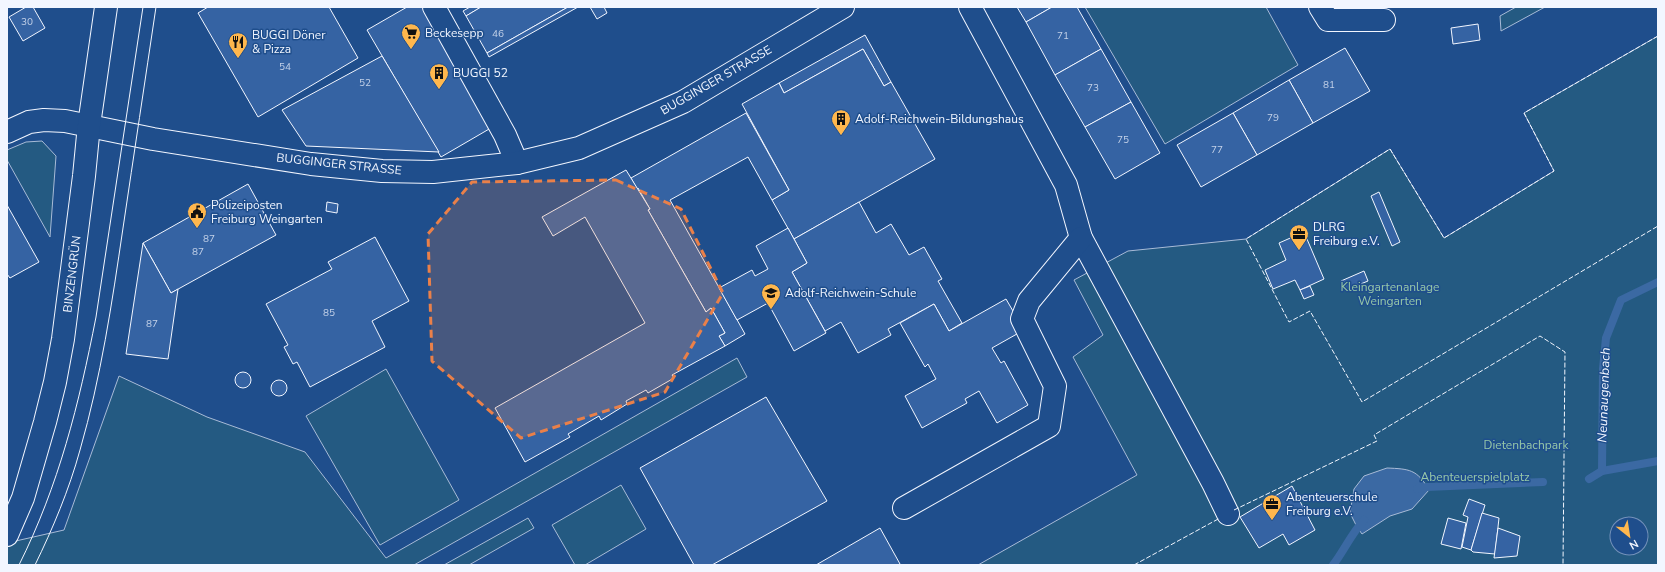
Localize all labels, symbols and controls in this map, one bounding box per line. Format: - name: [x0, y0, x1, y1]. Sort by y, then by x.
- house number: 30: [21, 15, 33, 29]
- supermarket icon: Beckesepp: [400, 22, 422, 50]
- place label: Beckesepp: [425, 25, 483, 41]
- place label: BUGGI Döner & Pizza: [252, 27, 326, 57]
- house number: 46: [492, 27, 504, 41]
- house number: 71: [1057, 29, 1069, 43]
- restaurant icon: BUGGI Döner & Pizza: [227, 31, 249, 59]
- street label: BUGGINGER STRASSE: [658, 42, 774, 118]
- house number: 54: [279, 60, 291, 74]
- building icon: BUGGI 52: [428, 62, 450, 90]
- place label: BUGGI 52: [453, 65, 508, 81]
- house number: 52: [359, 76, 371, 90]
- house number: 81: [1323, 78, 1335, 92]
- house number: 73: [1087, 81, 1099, 95]
- building icon: Adolf-Reichwein-Bildungshaus: [830, 108, 852, 136]
- place label: Adolf-Reichwein-Bildungshaus: [855, 111, 1024, 127]
- house number: 79: [1267, 111, 1279, 125]
- house number: 75: [1117, 133, 1129, 147]
- house number: 77: [1211, 143, 1223, 157]
- street label: BUGGINGER STRASSE: [276, 149, 402, 179]
- place label: Polizeiposten Freiburg Weingarten: [211, 197, 323, 227]
- public building icon: Polizeiposten Freiburg Weingarten: [186, 201, 208, 229]
- place label: DLRG Freiburg e.V.: [1313, 219, 1380, 249]
- office icon: DLRG Freiburg e.V.: [1288, 223, 1310, 251]
- house number: 87: [203, 232, 215, 246]
- street label: BINZENGRÜN: [59, 235, 85, 313]
- house number: 87: [192, 245, 204, 259]
- park label: Kleingartenanlage Weingarten: [1341, 279, 1439, 309]
- school or university icon: Adolf-Reichwein-Schule: [760, 282, 782, 310]
- place label: Adolf-Reichwein-Schule: [785, 285, 916, 301]
- house number: 85: [323, 306, 335, 320]
- house number: 87: [146, 317, 158, 331]
- water label: Neunaugenbach: [1593, 347, 1615, 443]
- park label: Dietenbachpark: [1484, 437, 1569, 453]
- park label: Abenteuerspielplatz: [1421, 469, 1530, 485]
- place label: Abenteuerschule Freiburg e.V.: [1286, 489, 1378, 519]
- office icon: Abenteuerschule Freiburg e.V.: [1261, 493, 1283, 521]
- north arrow: [1609, 516, 1649, 556]
- text: N: [1626, 536, 1641, 553]

